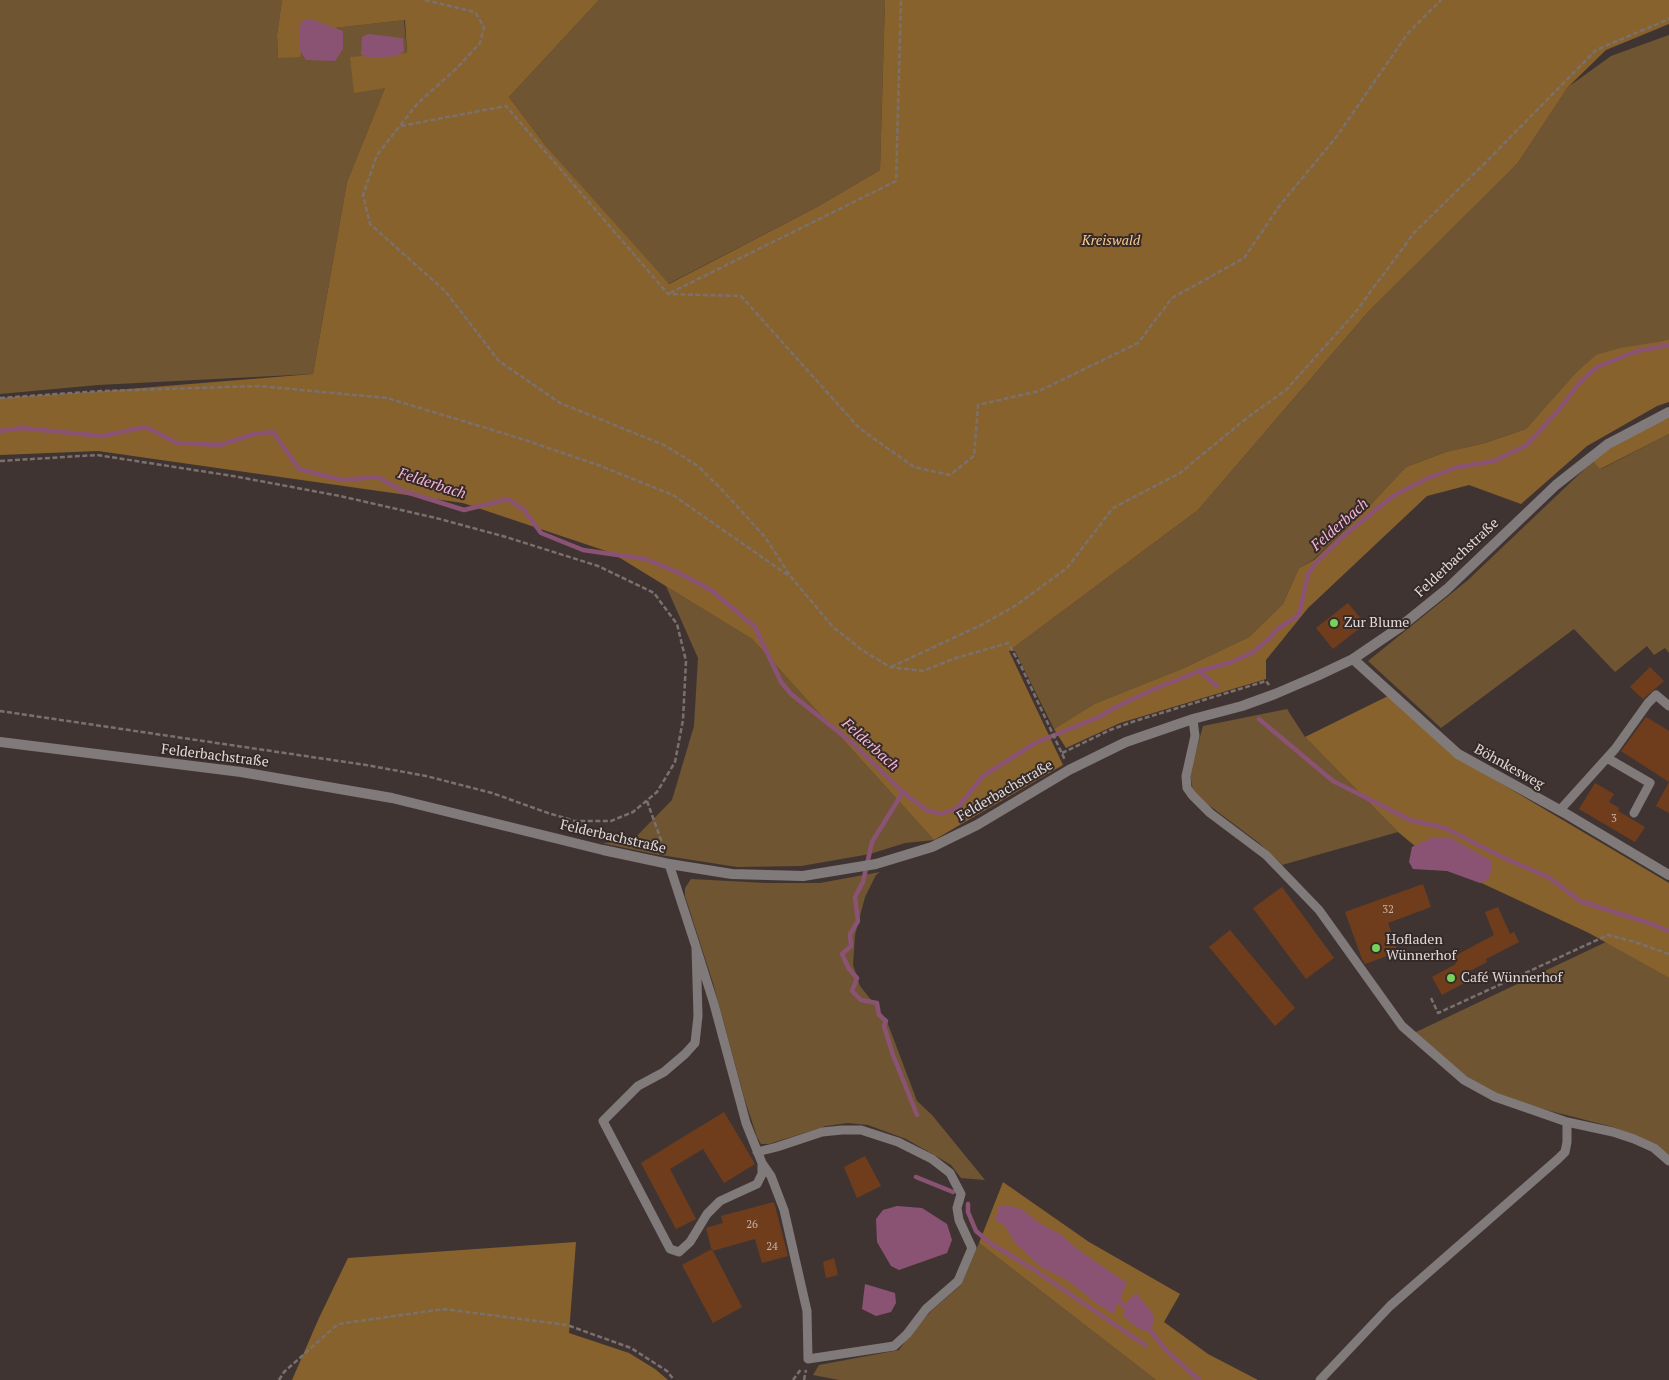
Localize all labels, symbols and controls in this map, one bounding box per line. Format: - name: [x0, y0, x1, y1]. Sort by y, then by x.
- park label: Kreiswald: [1082, 233, 1140, 249]
- water label: Felderbach: [396, 465, 468, 503]
- water label: Felderbach: [1308, 495, 1372, 555]
- street label: Felderbachstraße: [1412, 515, 1502, 601]
- place label: Zur Blume: [1344, 615, 1409, 631]
- marker: Zur Blume: [1328, 617, 1340, 629]
- water label: Felderbach: [838, 715, 902, 775]
- street label: Felderbachstraße: [160, 741, 270, 771]
- street label: Böhnkesweg: [1471, 741, 1547, 793]
- street label: Felderbachstraße: [954, 757, 1056, 825]
- house number: 3: [1611, 812, 1617, 826]
- street label: Felderbachstraße: [558, 817, 668, 857]
- house number: 32: [1382, 903, 1394, 917]
- place label: Hofladen Wünnerhof: [1386, 932, 1456, 964]
- marker: Hofladen Wünnerhof: [1370, 942, 1382, 954]
- place label: Café Wünnerhof: [1461, 970, 1562, 986]
- marker: Café Wünnerhof: [1445, 972, 1457, 984]
- house number: 26: [746, 1218, 758, 1232]
- house number: 24: [766, 1240, 778, 1254]

